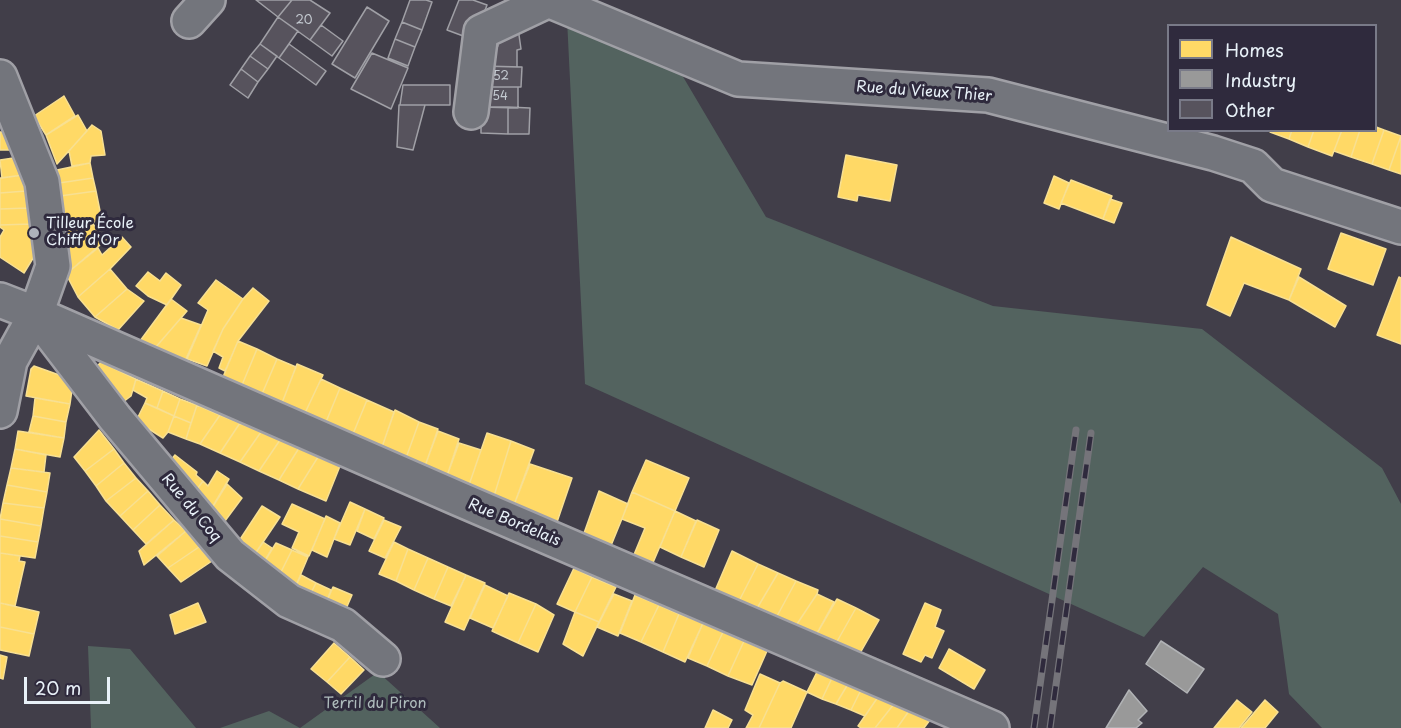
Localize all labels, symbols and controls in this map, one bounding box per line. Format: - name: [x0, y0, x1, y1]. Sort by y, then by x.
- house number: 20: [295, 14, 313, 28]
- legend: [1167, 24, 1377, 132]
- text: Homes: [1225, 36, 1283, 63]
- text: Industry: [1225, 66, 1296, 93]
- house number: 52: [493, 70, 509, 84]
- street label: Rue du Vieux Thier: [855, 78, 993, 106]
- house number: 54: [492, 90, 508, 104]
- text: Other: [1225, 96, 1274, 123]
- place label: Tilleur École Chiff d'Or: [46, 215, 134, 250]
- marker: Tilleur École Chiff d'Or: [27, 226, 41, 240]
- street label: Rue du Coq: [157, 470, 225, 546]
- street label: Rue Bordelais: [465, 495, 563, 551]
- scale bar: [27, 665, 112, 703]
- text: 20 m: [35, 674, 81, 701]
- park label: Terril du Piron: [323, 695, 427, 713]

